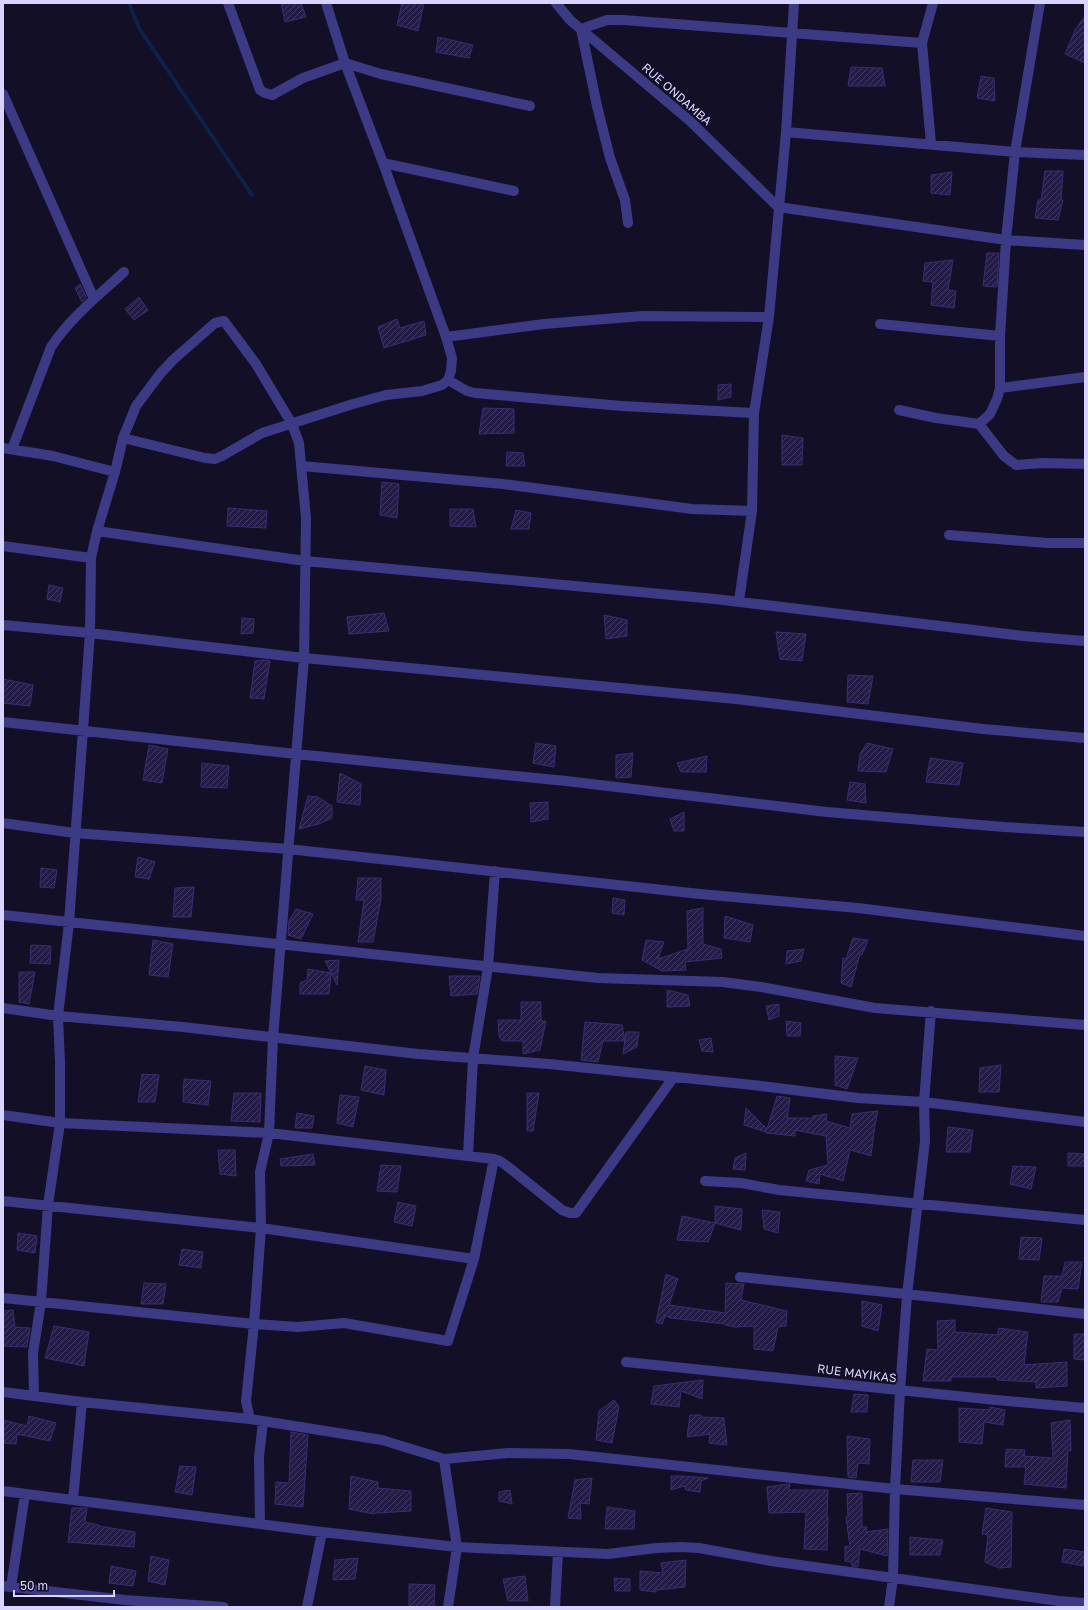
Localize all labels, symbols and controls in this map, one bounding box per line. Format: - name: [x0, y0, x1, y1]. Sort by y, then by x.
- street label: RUE ONDAMBA: [639, 60, 715, 128]
- street label: RUE MAYIKAS: [816, 1361, 898, 1385]
- scale bar: [14, 1572, 114, 1598]
- text: 50 m: [20, 1578, 48, 1593]

